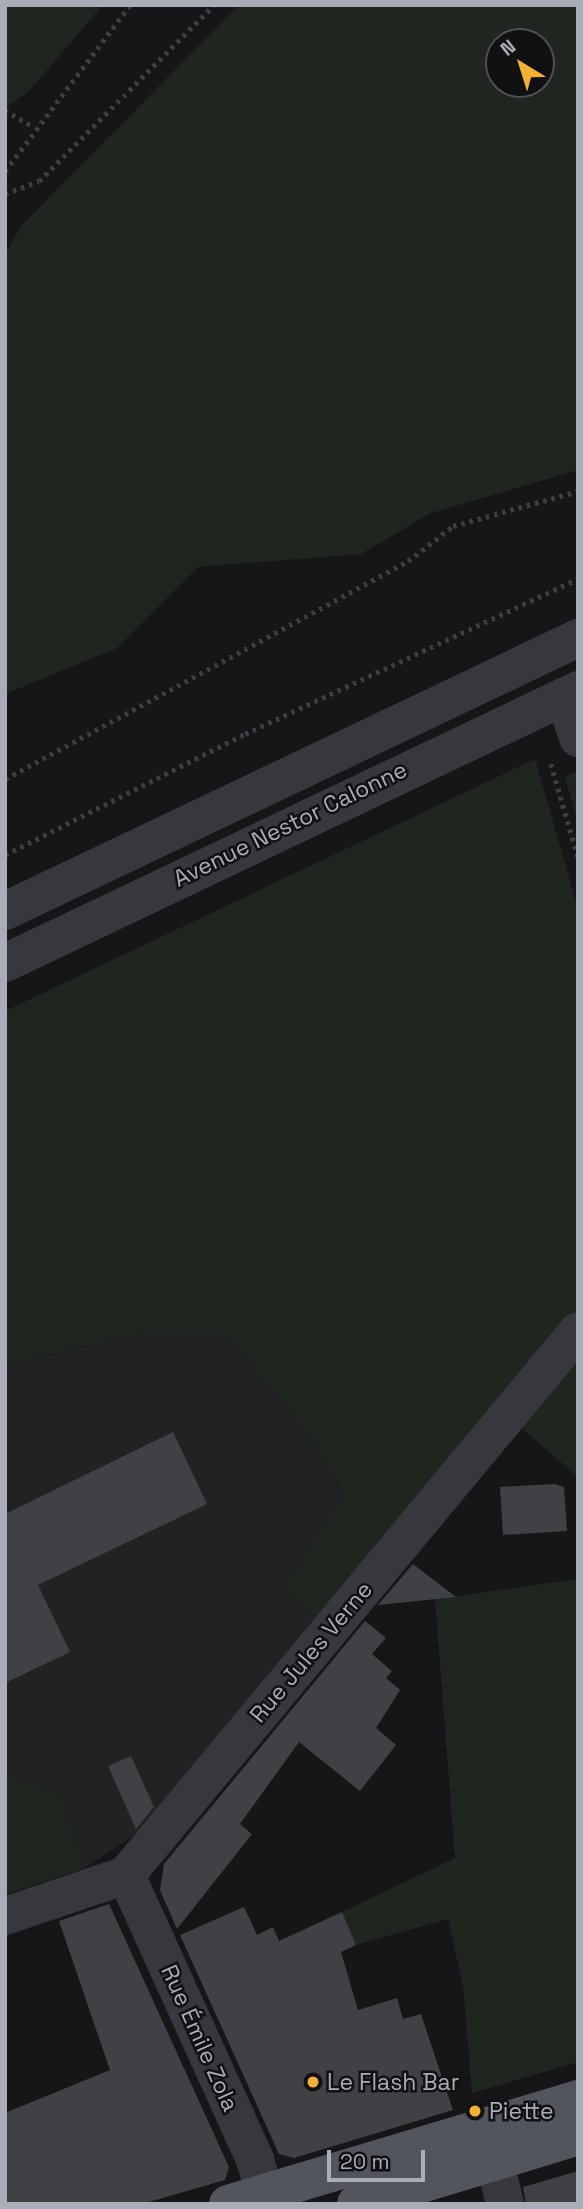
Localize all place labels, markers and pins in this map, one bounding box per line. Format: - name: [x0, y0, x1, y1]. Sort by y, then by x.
- place label: Le Flash Bar: [327, 2068, 459, 2096]
- marker: Le Flash Bar: [305, 2074, 321, 2090]
- place label: Piette: [489, 2097, 554, 2125]
- marker: Piette: [467, 2103, 483, 2119]

